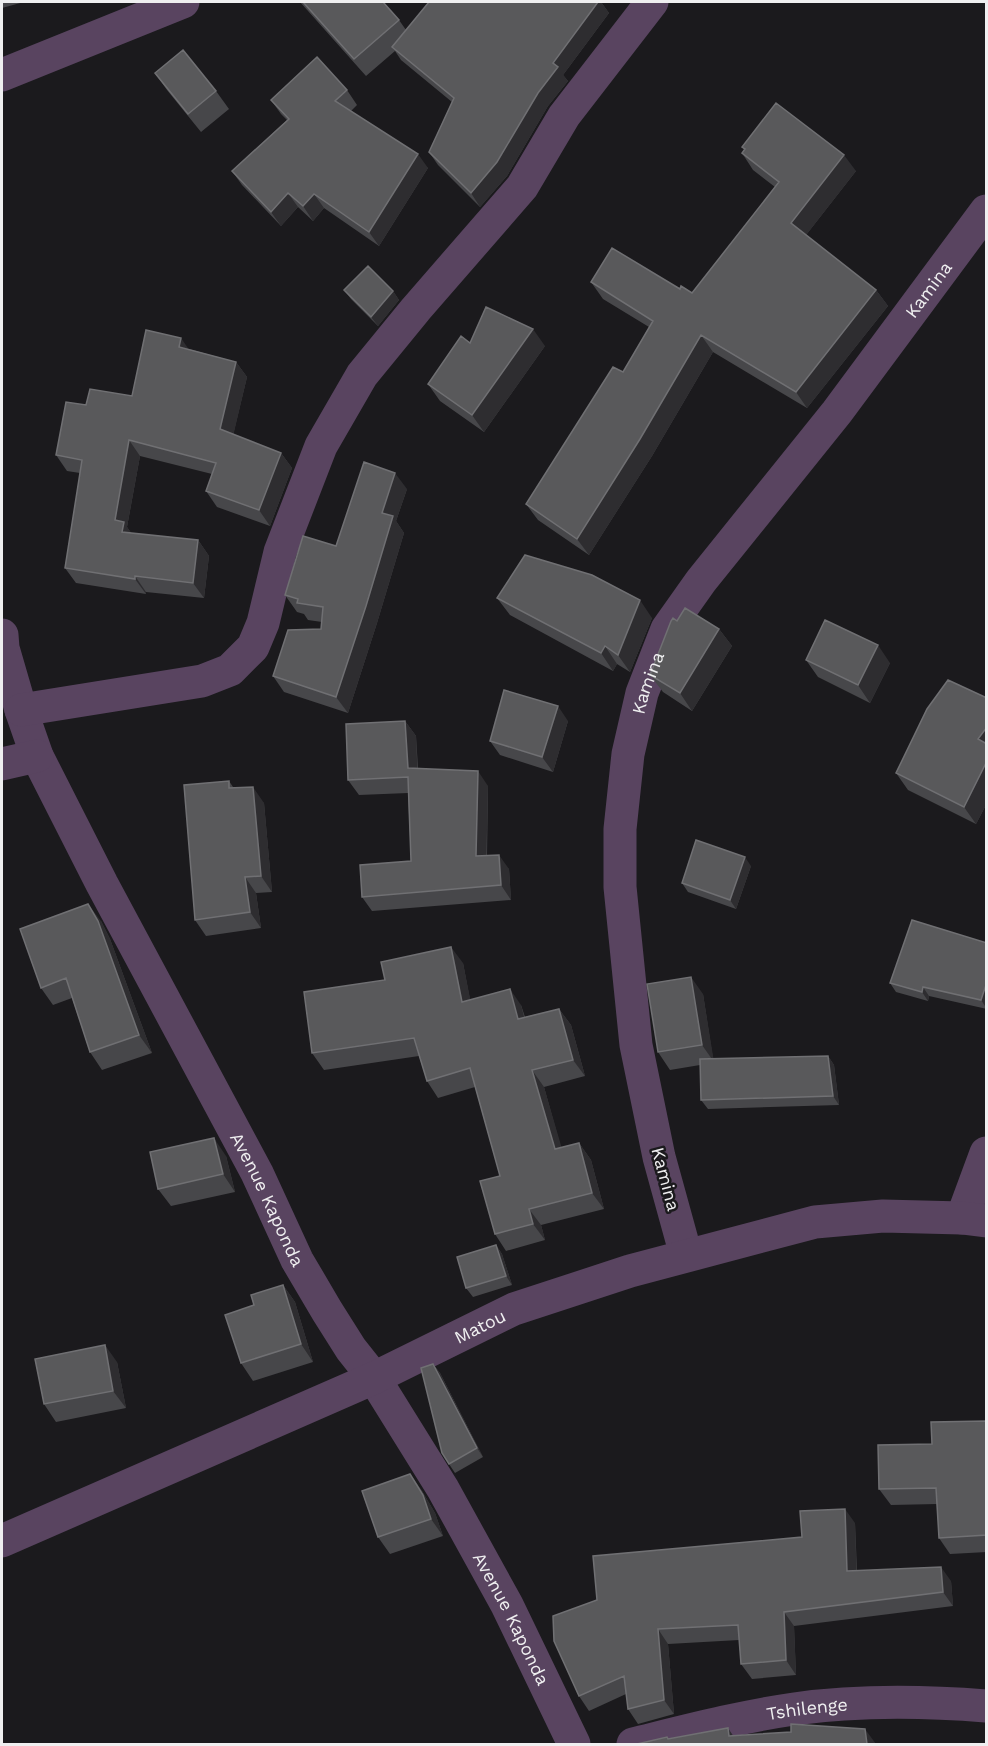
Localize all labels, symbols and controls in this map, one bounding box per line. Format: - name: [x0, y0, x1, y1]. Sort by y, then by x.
- street label: Kamina: [900, 257, 956, 322]
- street label: Kamina: [627, 648, 668, 716]
- street label: Avenue Kaponda: [226, 1128, 309, 1270]
- street label: Kamina: [647, 1145, 685, 1213]
- street label: Matou: [451, 1304, 509, 1347]
- street label: Avenue Kaponda: [469, 1548, 554, 1688]
- street label: Tshilenge: [765, 1693, 848, 1724]

